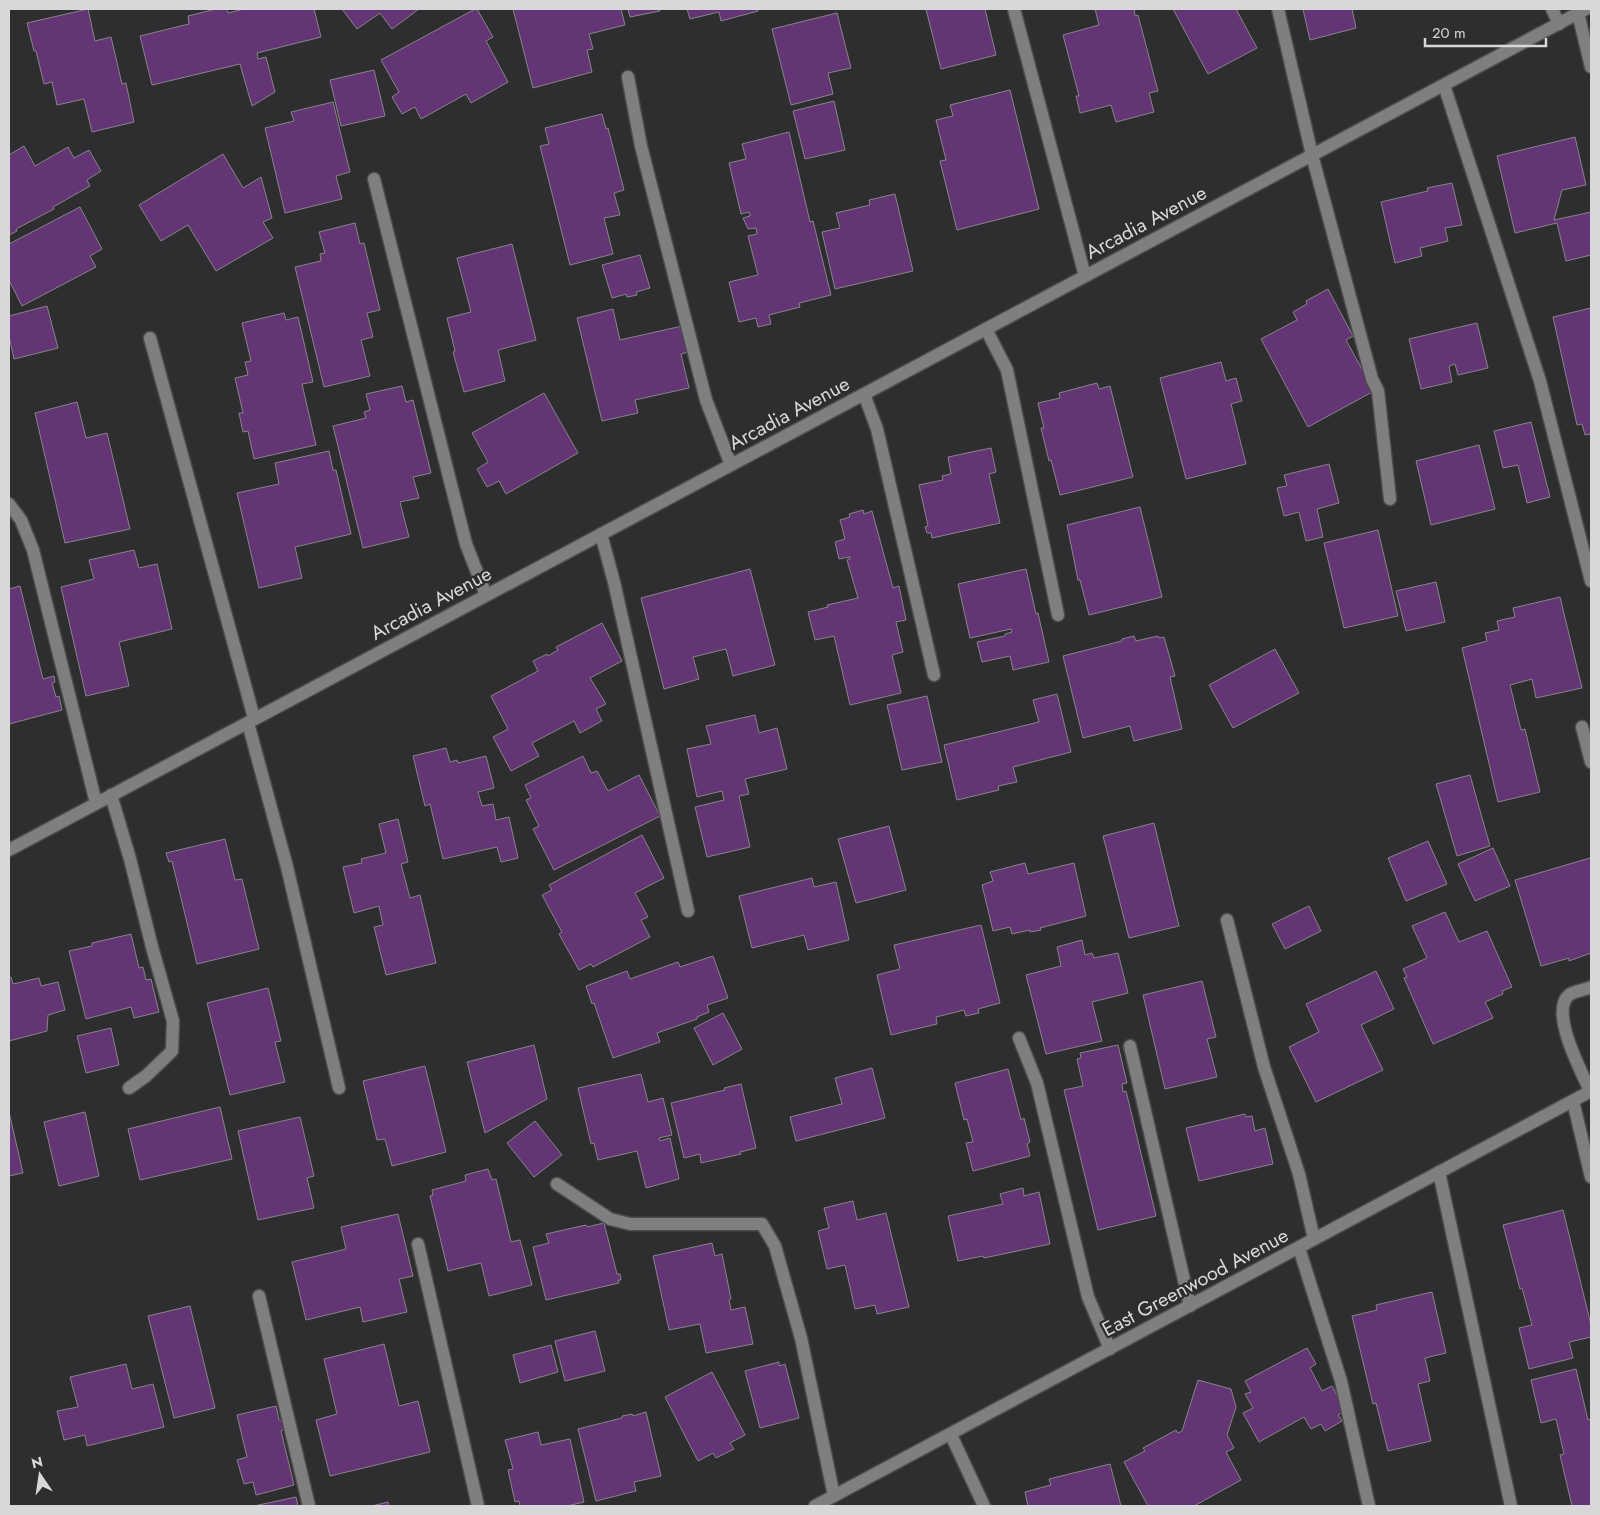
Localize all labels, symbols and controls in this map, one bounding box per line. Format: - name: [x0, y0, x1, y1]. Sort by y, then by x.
- scale bar: [1425, 15, 1546, 47]
- text: 20 m: [1432, 22, 1466, 44]
- street label: Arcadia Avenue: [1081, 178, 1212, 267]
- street label: Arcadia Avenue: [724, 369, 855, 458]
- street label: Arcadia Avenue: [366, 559, 497, 648]
- street label: East Greenwood Avenue: [1097, 1221, 1294, 1344]
- north arrow: [15, 1450, 65, 1500]
- text: N: [29, 1451, 45, 1473]

